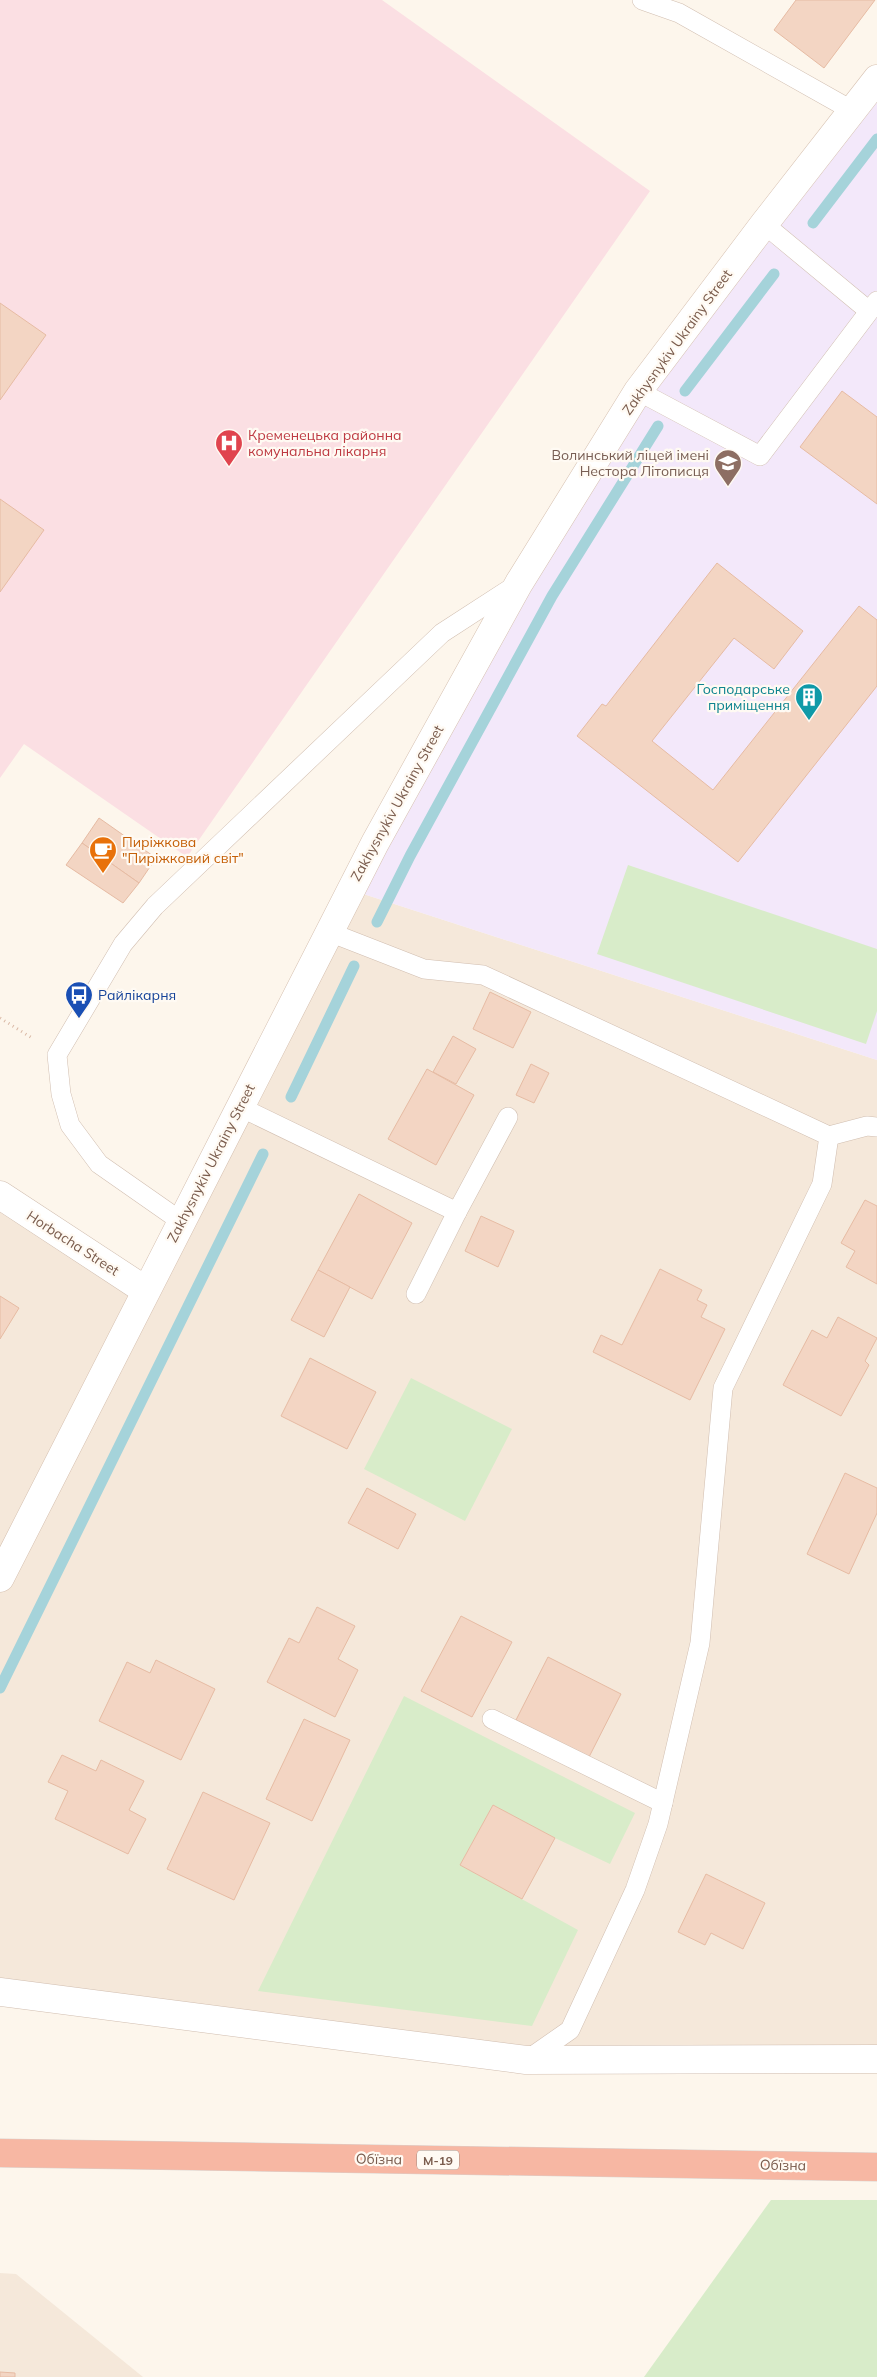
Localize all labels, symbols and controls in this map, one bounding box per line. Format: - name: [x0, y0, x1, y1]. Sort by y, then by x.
- street label: Zakhysnykiv Ukrainy Street: [618, 266, 736, 418]
- place label: Кременецька районна комунальна лікарня: [248, 426, 402, 460]
- hospital icon: Кременецька районна комунальна лікарня: [214, 428, 244, 467]
- place label: Волинський ліцей імені Нестора Літописця: [551, 446, 709, 480]
- school or university icon: Волинський ліцей імені Нестора Літописця: [713, 448, 743, 487]
- place label: Господарське приміщення: [697, 680, 790, 714]
- building icon: Господарське приміщення: [794, 682, 824, 721]
- street label: Zakhysnykiv Ukrainy Street: [347, 722, 447, 884]
- place label: Пиріжкова "Пиріжковий світ": [122, 833, 244, 867]
- cafe icon: Пиріжкова "Пиріжковий світ": [88, 835, 118, 874]
- bus stop icon: Райлікарня: [64, 980, 94, 1019]
- place label: Райлікарня: [98, 986, 176, 1004]
- street label: Zakhysnykiv Ukrainy Street: [163, 1081, 259, 1245]
- street label: Horbacha Street: [23, 1206, 123, 1280]
- street label: Обїзна: [356, 2150, 402, 2168]
- road number: М-19: [417, 2150, 459, 2170]
- street label: Обїзна: [760, 2156, 806, 2174]

